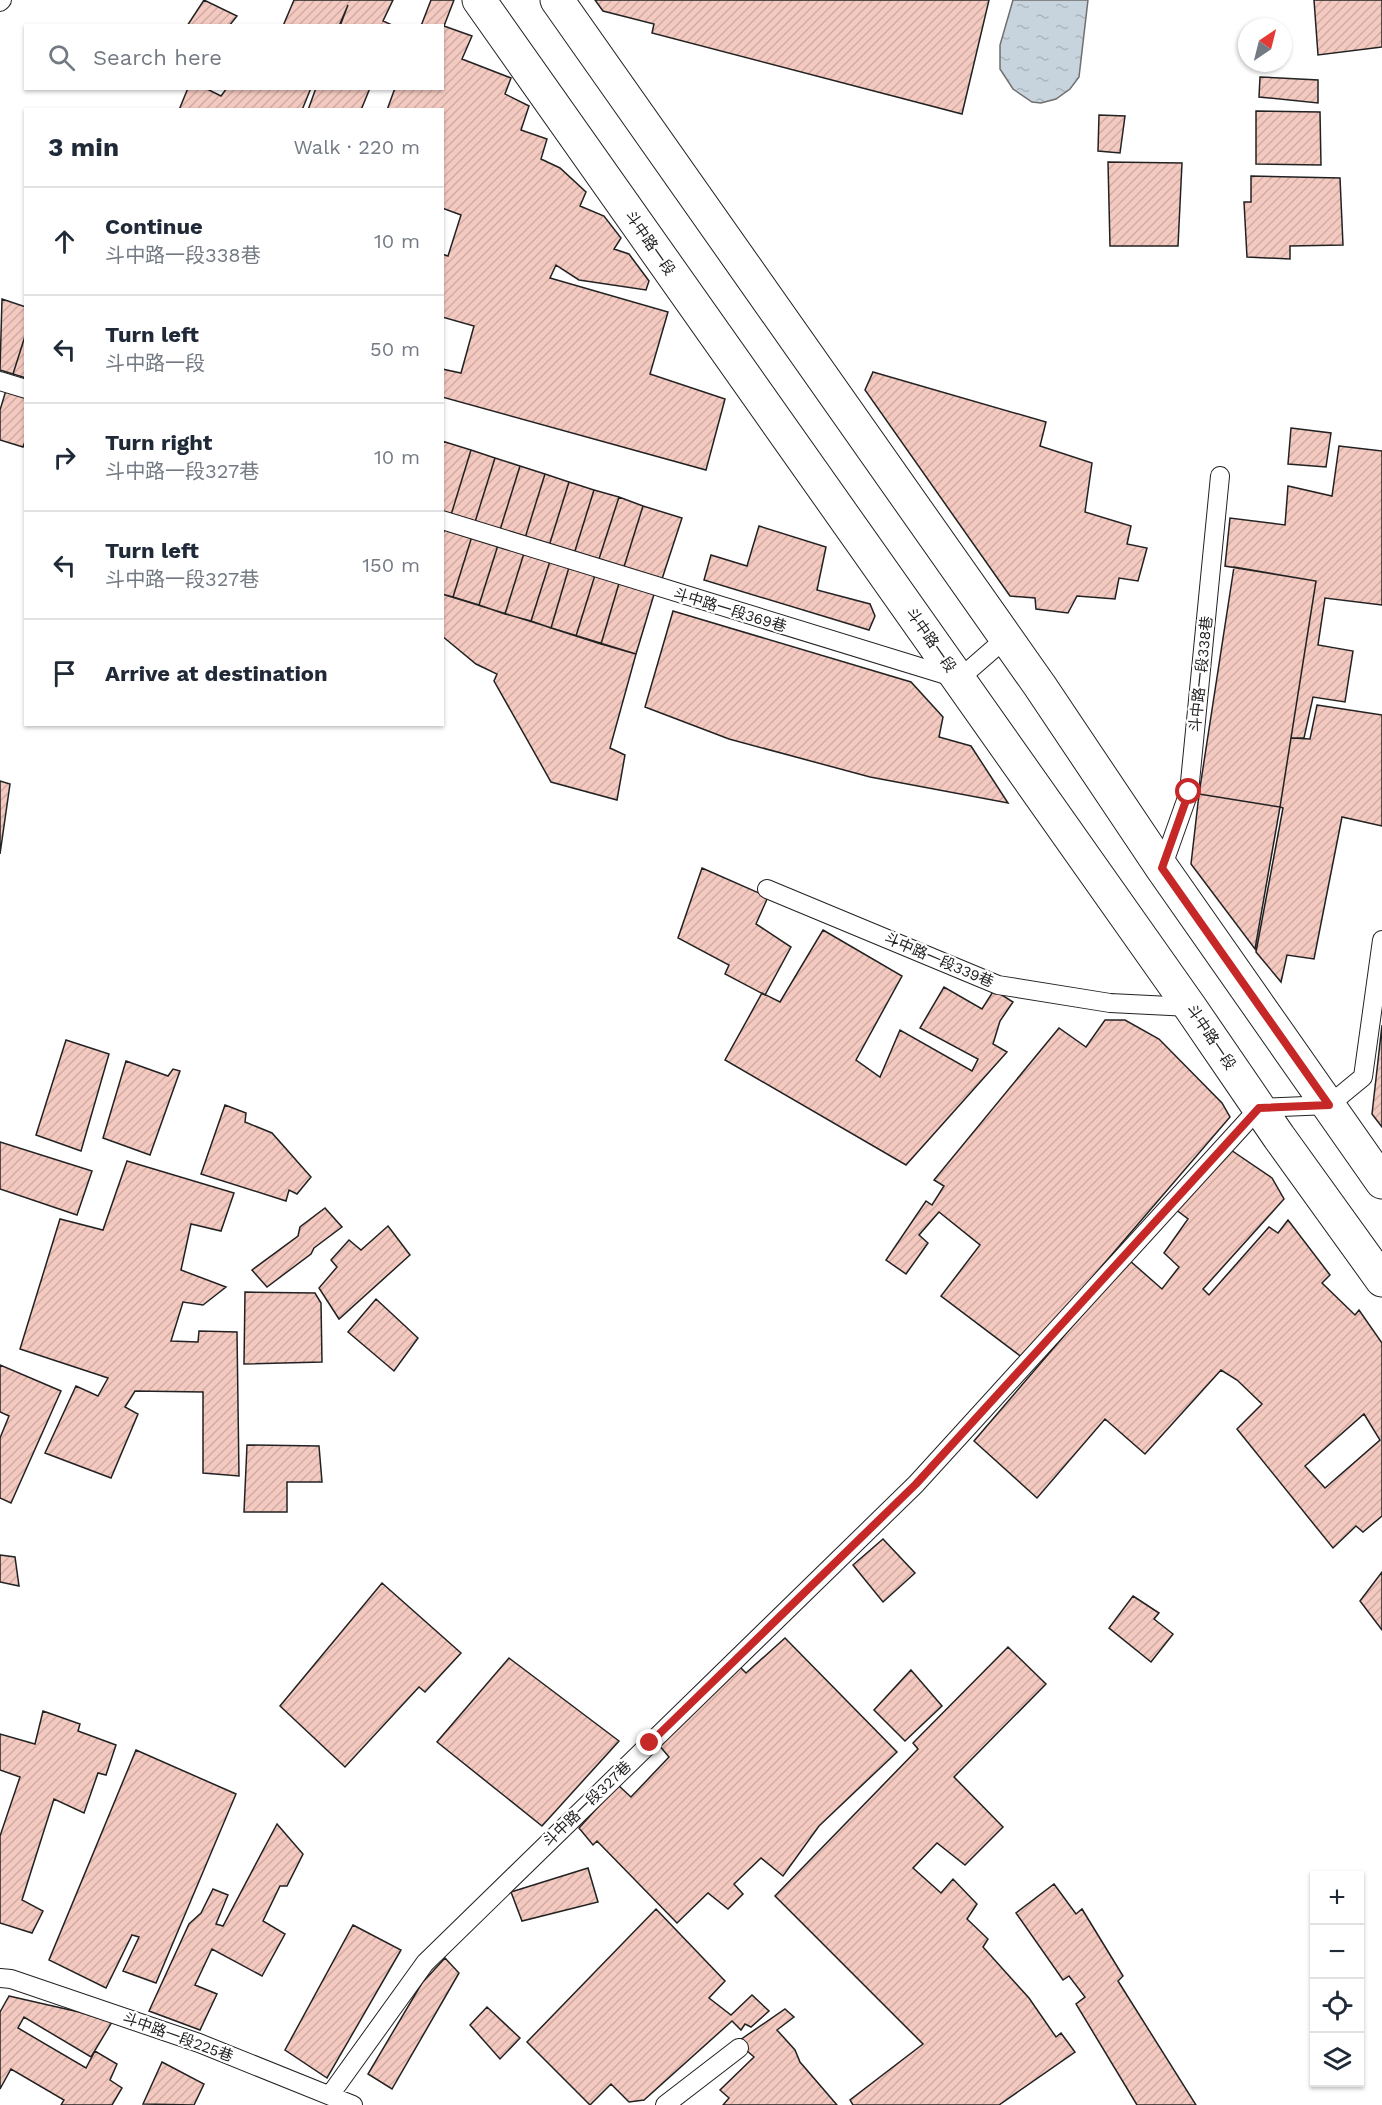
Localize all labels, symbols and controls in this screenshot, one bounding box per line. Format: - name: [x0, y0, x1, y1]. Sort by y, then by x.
- north arrow: [1238, 18, 1292, 72]
- search box: [24, 24, 444, 90]
- icon: search: [45, 41, 78, 74]
- text: Search here: [93, 45, 222, 70]
- text: 3 min: [48, 132, 119, 162]
- text: Walk · 220 m: [293, 135, 420, 159]
- street label: 斗中路一段: [621, 207, 679, 279]
- text: Continue: [105, 214, 203, 239]
- icon: ahead: [48, 225, 81, 258]
- text: 10 m: [374, 229, 420, 253]
- text: 斗中路一段338巷: [105, 243, 261, 267]
- text: Turn left: [105, 322, 199, 347]
- icon: left: [48, 333, 81, 366]
- text: 50 m: [370, 337, 420, 361]
- text: 斗中路一段: [105, 351, 205, 375]
- text: Turn right: [105, 430, 212, 455]
- icon: right: [48, 441, 81, 474]
- text: 10 m: [374, 445, 420, 469]
- text: 斗中路一段327巷: [105, 459, 259, 483]
- text: Turn left: [105, 538, 199, 563]
- icon: left: [48, 549, 81, 582]
- text: 150 m: [362, 553, 420, 577]
- text: 斗中路一段327巷: [105, 567, 259, 591]
- street label: 斗中路一段369巷: [671, 584, 789, 636]
- street label: 斗中路一段: [902, 604, 960, 676]
- street label: 斗中路一段338巷: [1186, 615, 1216, 733]
- icon: arrive: [48, 657, 81, 690]
- text: Arrive at destination: [105, 661, 328, 686]
- route start: [1175, 778, 1201, 804]
- street label: 斗中路一段339巷: [882, 929, 996, 991]
- street label: 斗中路一段: [1183, 1001, 1239, 1073]
- route end: [636, 1729, 662, 1755]
- street label: 斗中路一段327巷: [539, 1757, 635, 1851]
- map controls: [1310, 1871, 1364, 2087]
- button: +: [1310, 1871, 1364, 1925]
- button: −: [1310, 1925, 1364, 1979]
- button: locate: [1310, 1979, 1364, 2033]
- street label: 斗中路一段225巷: [120, 2009, 236, 2065]
- button: layers: [1310, 2033, 1364, 2087]

